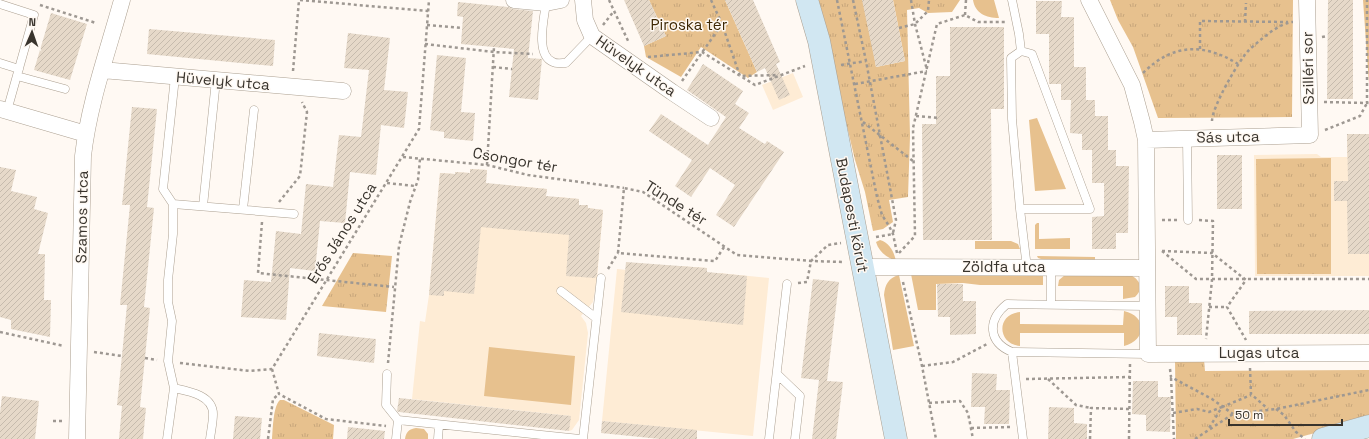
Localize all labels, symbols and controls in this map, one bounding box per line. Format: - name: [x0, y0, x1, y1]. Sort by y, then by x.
- north arrow: [12, 12, 52, 52]
- text: N: [28, 15, 36, 29]
- park label: Piroska tér: [651, 15, 728, 34]
- street label: Hüvelyk utca: [592, 31, 680, 101]
- street label: Szilléri sor: [1297, 31, 1318, 105]
- street label: Hüvelyk utca: [175, 67, 271, 94]
- street label: Sás utca: [1196, 126, 1260, 147]
- street label: Csongor tér: [471, 143, 559, 176]
- street label: Budapesti körút: [832, 156, 873, 274]
- street label: Szamos utca: [71, 170, 92, 264]
- street label: Tünde tér: [642, 176, 711, 229]
- street label: Erős János utca: [303, 178, 380, 287]
- street label: Zöldfa utca: [962, 257, 1046, 276]
- street label: Lugas utca: [1219, 343, 1300, 362]
- scale bar: [1229, 401, 1342, 427]
- text: 50 m: [1235, 407, 1263, 423]

